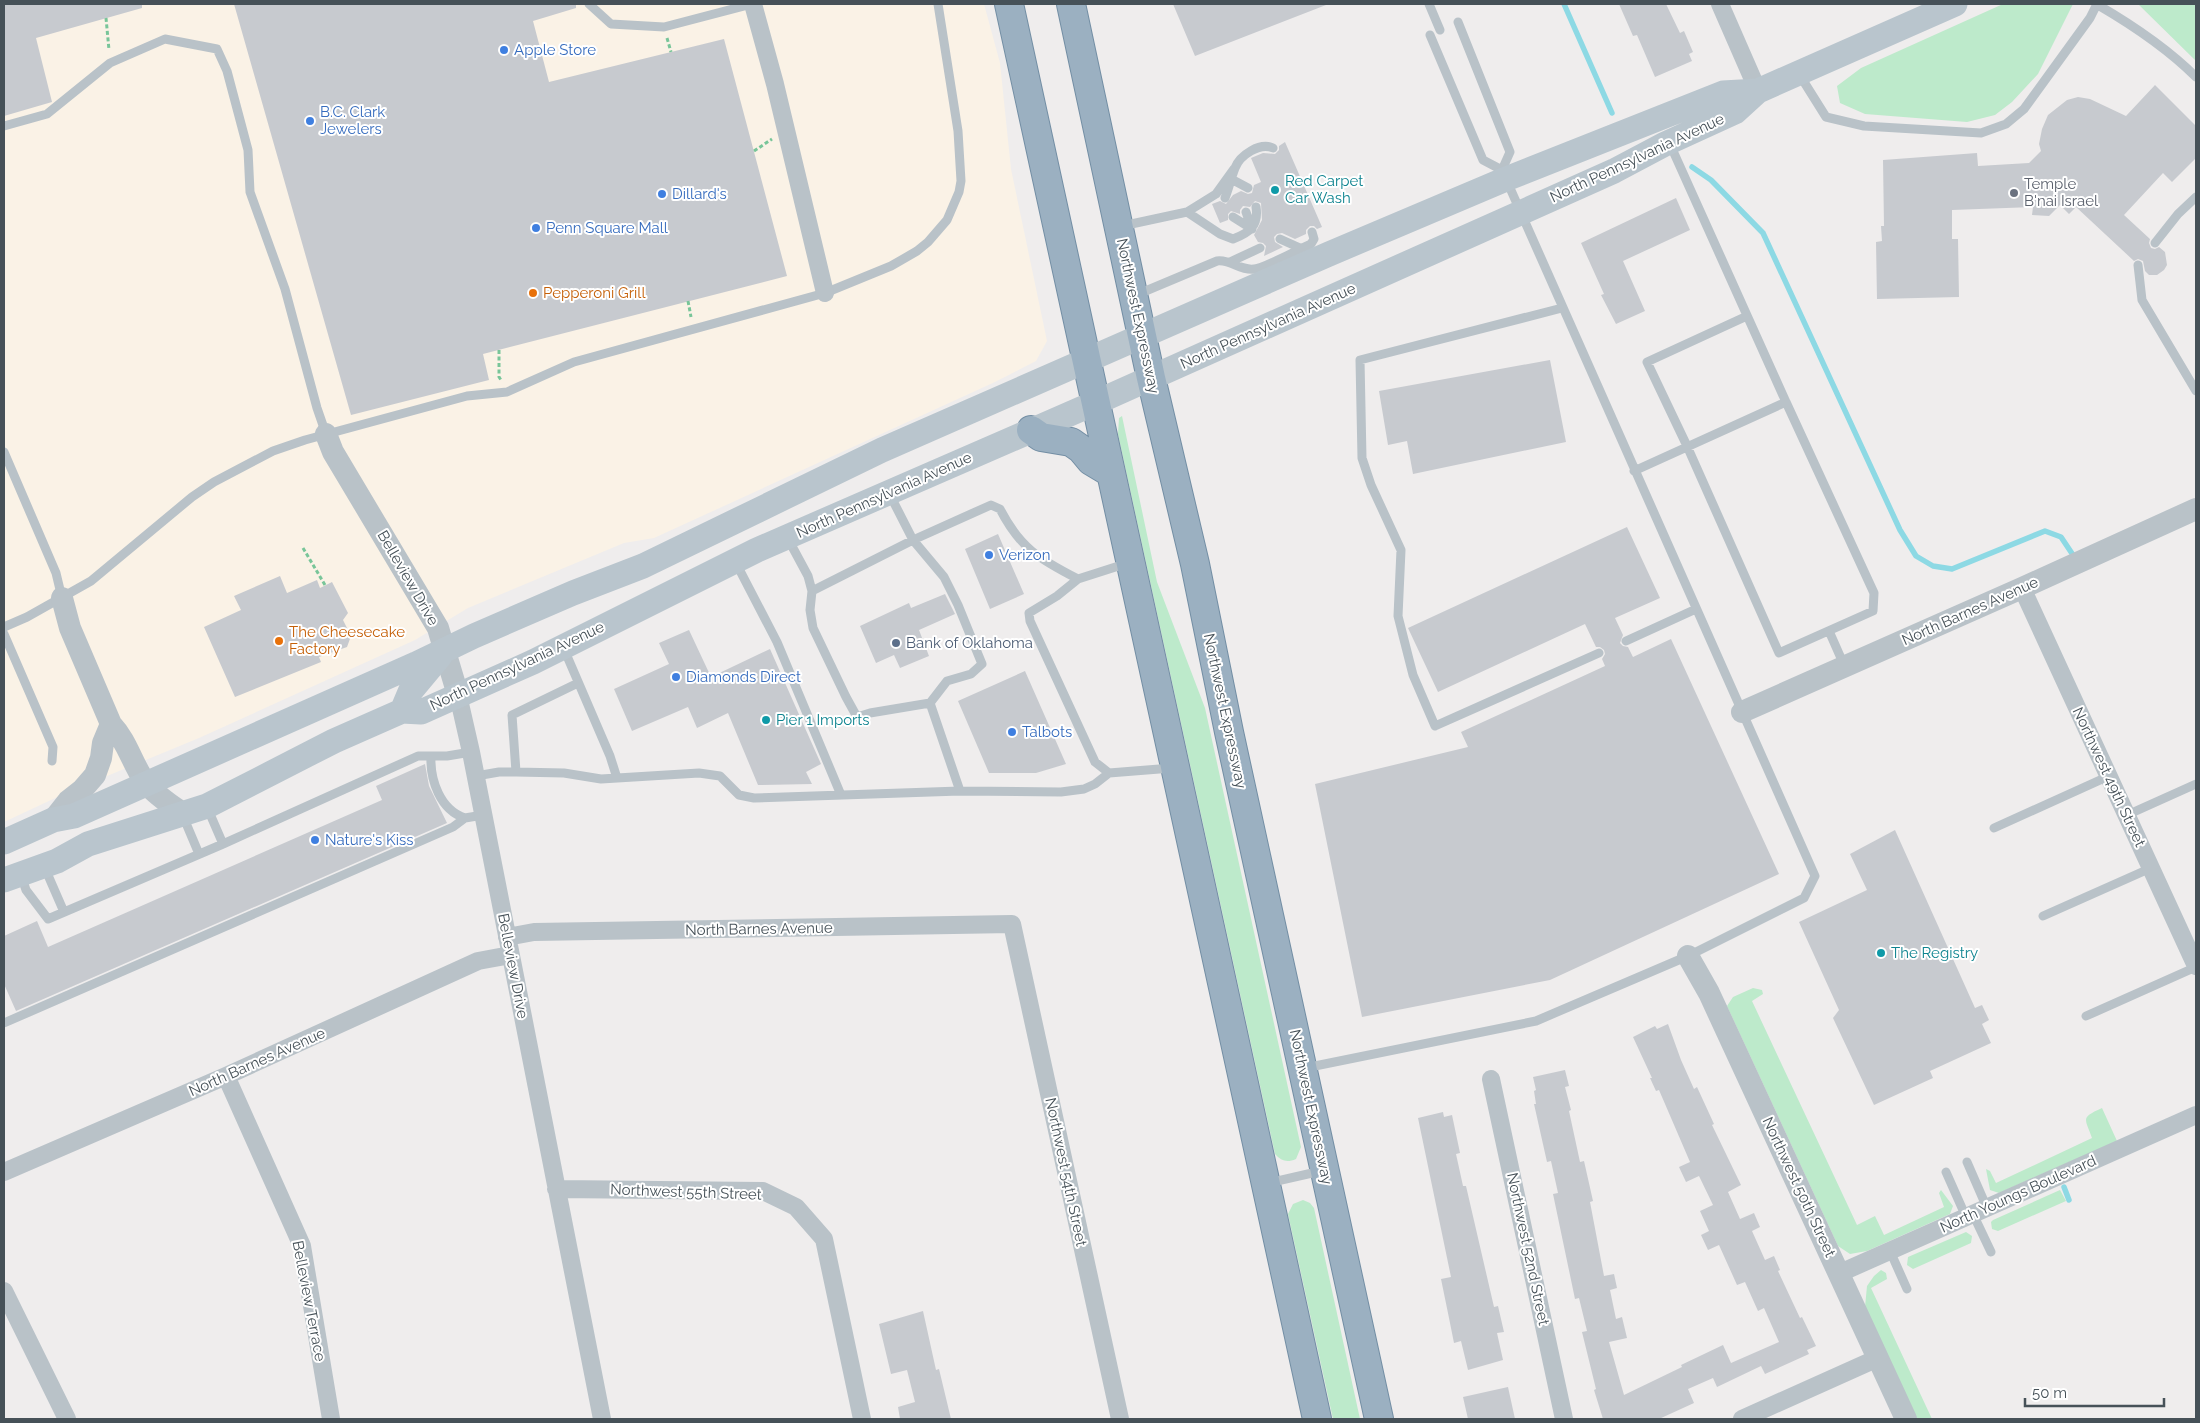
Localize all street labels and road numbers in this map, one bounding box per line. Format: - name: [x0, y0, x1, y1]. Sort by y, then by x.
- street label: North Pennsylvania Avenue: [1547, 110, 1727, 206]
- street label: Northwest Expressway: [1113, 237, 1163, 395]
- street label: North Pennsylvania Avenue: [1178, 279, 1359, 373]
- street label: North Pennsylvania Avenue: [794, 448, 975, 542]
- street label: Belleview Drive: [374, 527, 443, 629]
- street label: North Barnes Avenue: [1899, 573, 2041, 649]
- street label: North Pennsylvania Avenue: [427, 618, 607, 714]
- street label: Northwest Expressway: [1200, 632, 1250, 790]
- street label: Northwest 49th Street: [2069, 704, 2149, 850]
- street label: Belleview Drive: [494, 912, 532, 1020]
- street label: North Barnes Avenue: [685, 919, 833, 939]
- street label: North Barnes Avenue: [186, 1024, 328, 1100]
- street label: Northwest Expressway: [1286, 1028, 1336, 1186]
- street label: Northwest 54th Street: [1041, 1096, 1091, 1248]
- street label: Northwest 50th Street: [1759, 1114, 1839, 1260]
- street label: North Youngs Boulevard: [1937, 1151, 2099, 1237]
- street label: Northwest 52nd Street: [1503, 1171, 1553, 1327]
- street label: Northwest 55th Street: [610, 1180, 762, 1204]
- street label: Belleview Terrace: [288, 1239, 330, 1363]

